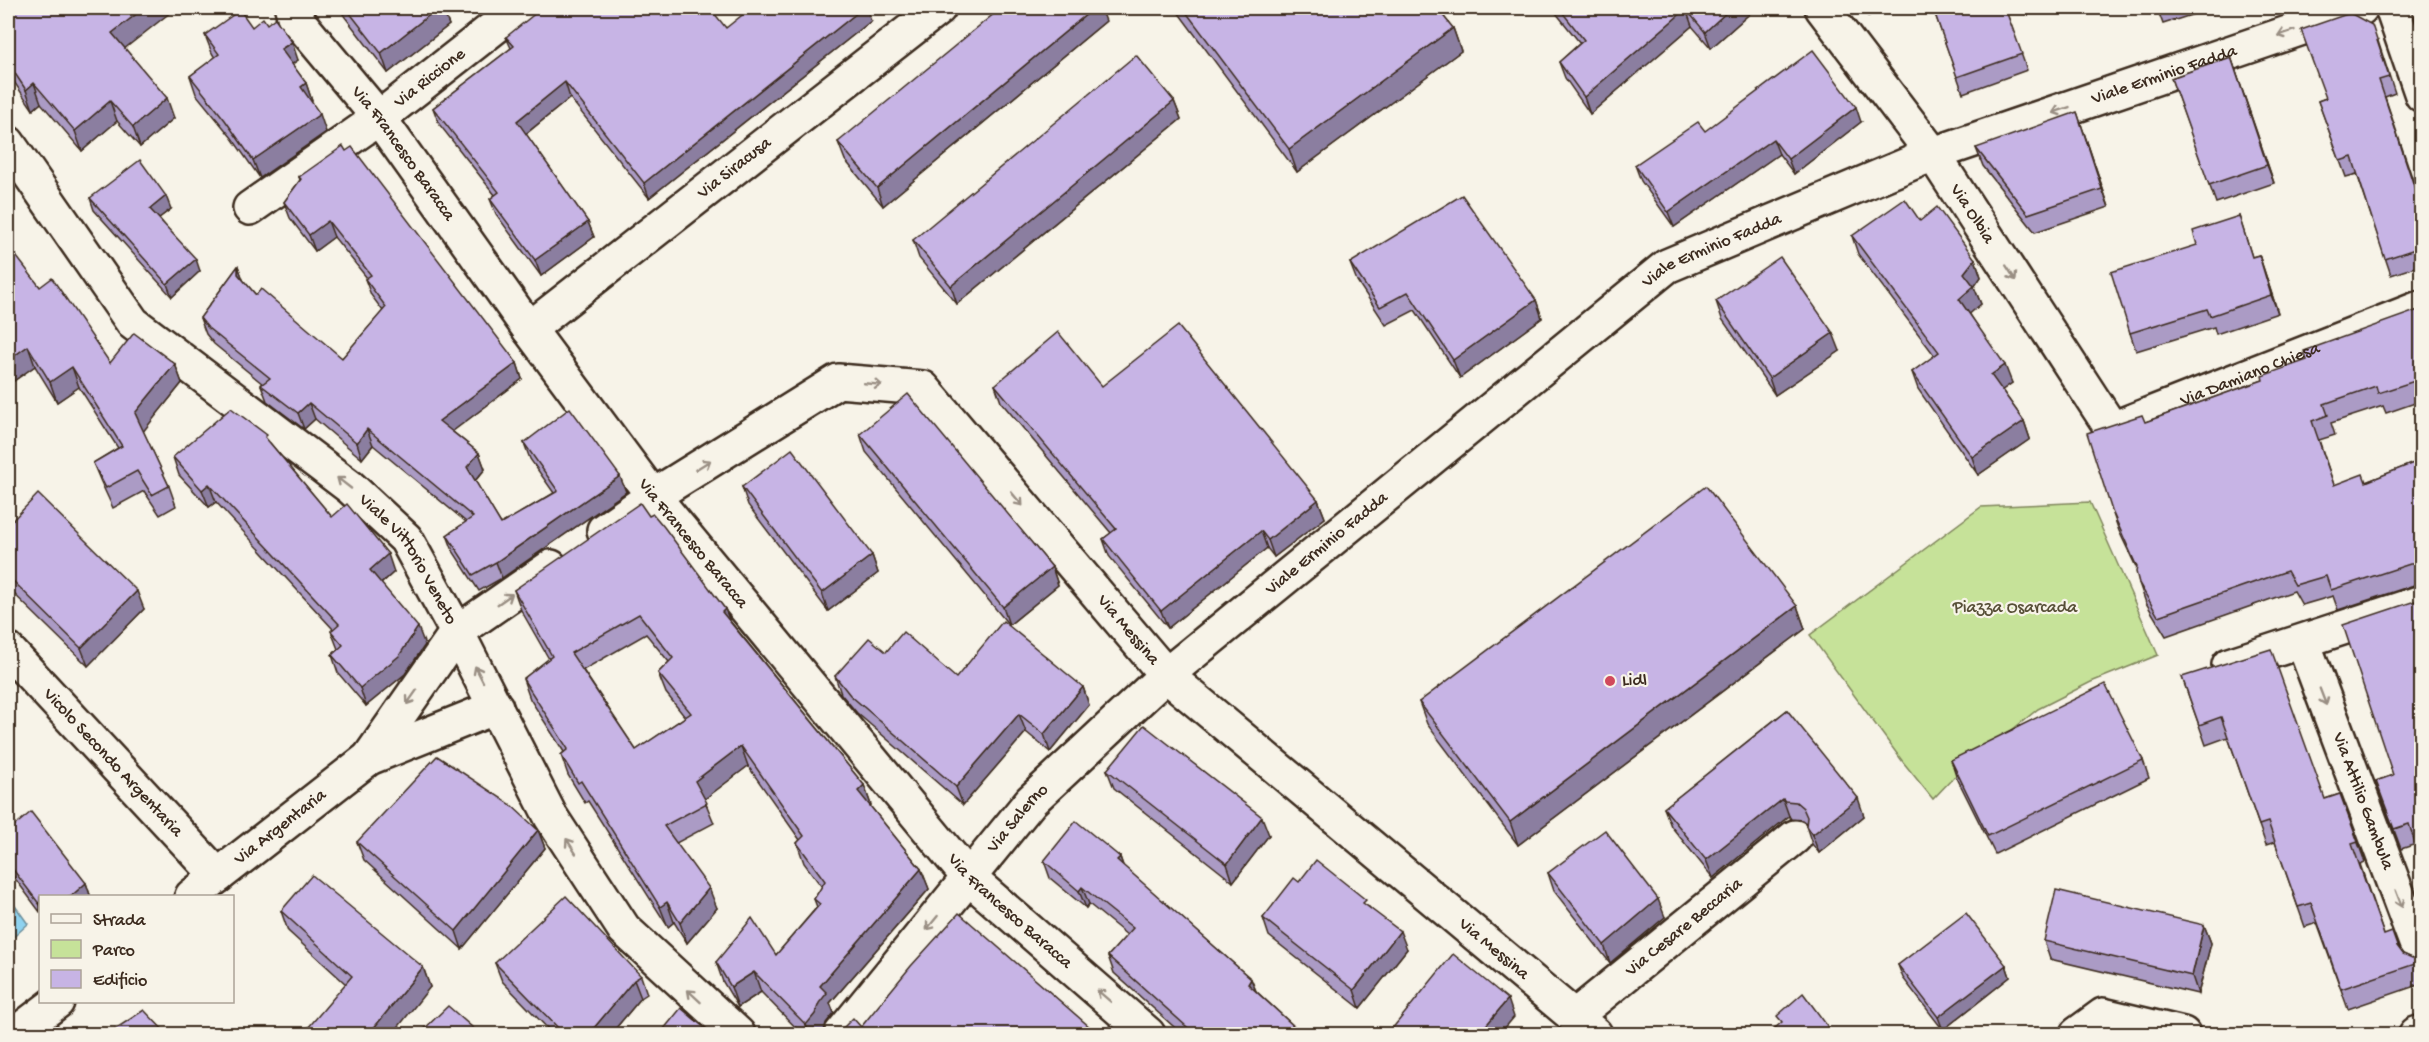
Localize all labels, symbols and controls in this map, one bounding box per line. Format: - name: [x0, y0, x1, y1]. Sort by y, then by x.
- one-way arrow: [2277, 29, 2295, 40]
- street label: Viale Erminio Fadda: [2088, 40, 2241, 110]
- street label: Via Riccione: [389, 43, 470, 113]
- street label: Via Francesco Baracca: [346, 81, 460, 226]
- one-way arrow: [2052, 106, 2071, 117]
- street label: Via Siracusa: [693, 132, 776, 204]
- street label: Via Olbia: [1945, 180, 2000, 248]
- street label: Viale Erminio Fadda: [1637, 208, 1785, 293]
- one-way arrow: [2005, 265, 2017, 281]
- street label: Via Damiano Chiesa: [2176, 337, 2324, 412]
- one-way arrow: [863, 378, 883, 389]
- one-way arrow: [694, 459, 711, 471]
- street label: Via Francesco Baracca: [633, 474, 753, 614]
- one-way arrow: [337, 476, 353, 489]
- street label: Viale Erminio Fadda: [1261, 487, 1393, 601]
- street label: Viale Vittorio Veneto: [353, 489, 461, 628]
- one-way arrow: [1010, 491, 1023, 507]
- street label: Via Messina: [1092, 590, 1164, 670]
- one-way arrow: [497, 593, 513, 605]
- park label: Piazza Osarcada: [1952, 598, 2078, 619]
- one-way arrow: [473, 666, 484, 684]
- place label: Lidl: [1622, 671, 1647, 692]
- marker: Lidl: [1603, 674, 1617, 688]
- street label: Vicolo Secondo Argentaria: [38, 683, 188, 842]
- one-way arrow: [2319, 687, 2330, 705]
- one-way arrow: [406, 688, 418, 705]
- street label: Via Attilio Gambula: [2327, 729, 2398, 874]
- street label: Via Salerno: [982, 779, 1053, 858]
- street label: Via Argentaria: [229, 784, 331, 870]
- one-way arrow: [564, 838, 577, 855]
- street label: Via Francesco Baracca: [942, 848, 1077, 974]
- street label: Via Cesare Beccaria: [1621, 873, 1748, 982]
- one-way arrow: [2394, 889, 2405, 908]
- legend: [39, 895, 234, 1003]
- text: Strada: [93, 911, 147, 932]
- street label: Via Messina: [1453, 913, 1534, 985]
- one-way arrow: [925, 915, 938, 931]
- text: Parco: [92, 941, 135, 962]
- text: Edificio: [93, 971, 147, 992]
- one-way arrow: [687, 989, 702, 1003]
- one-way arrow: [1097, 989, 1112, 1003]

